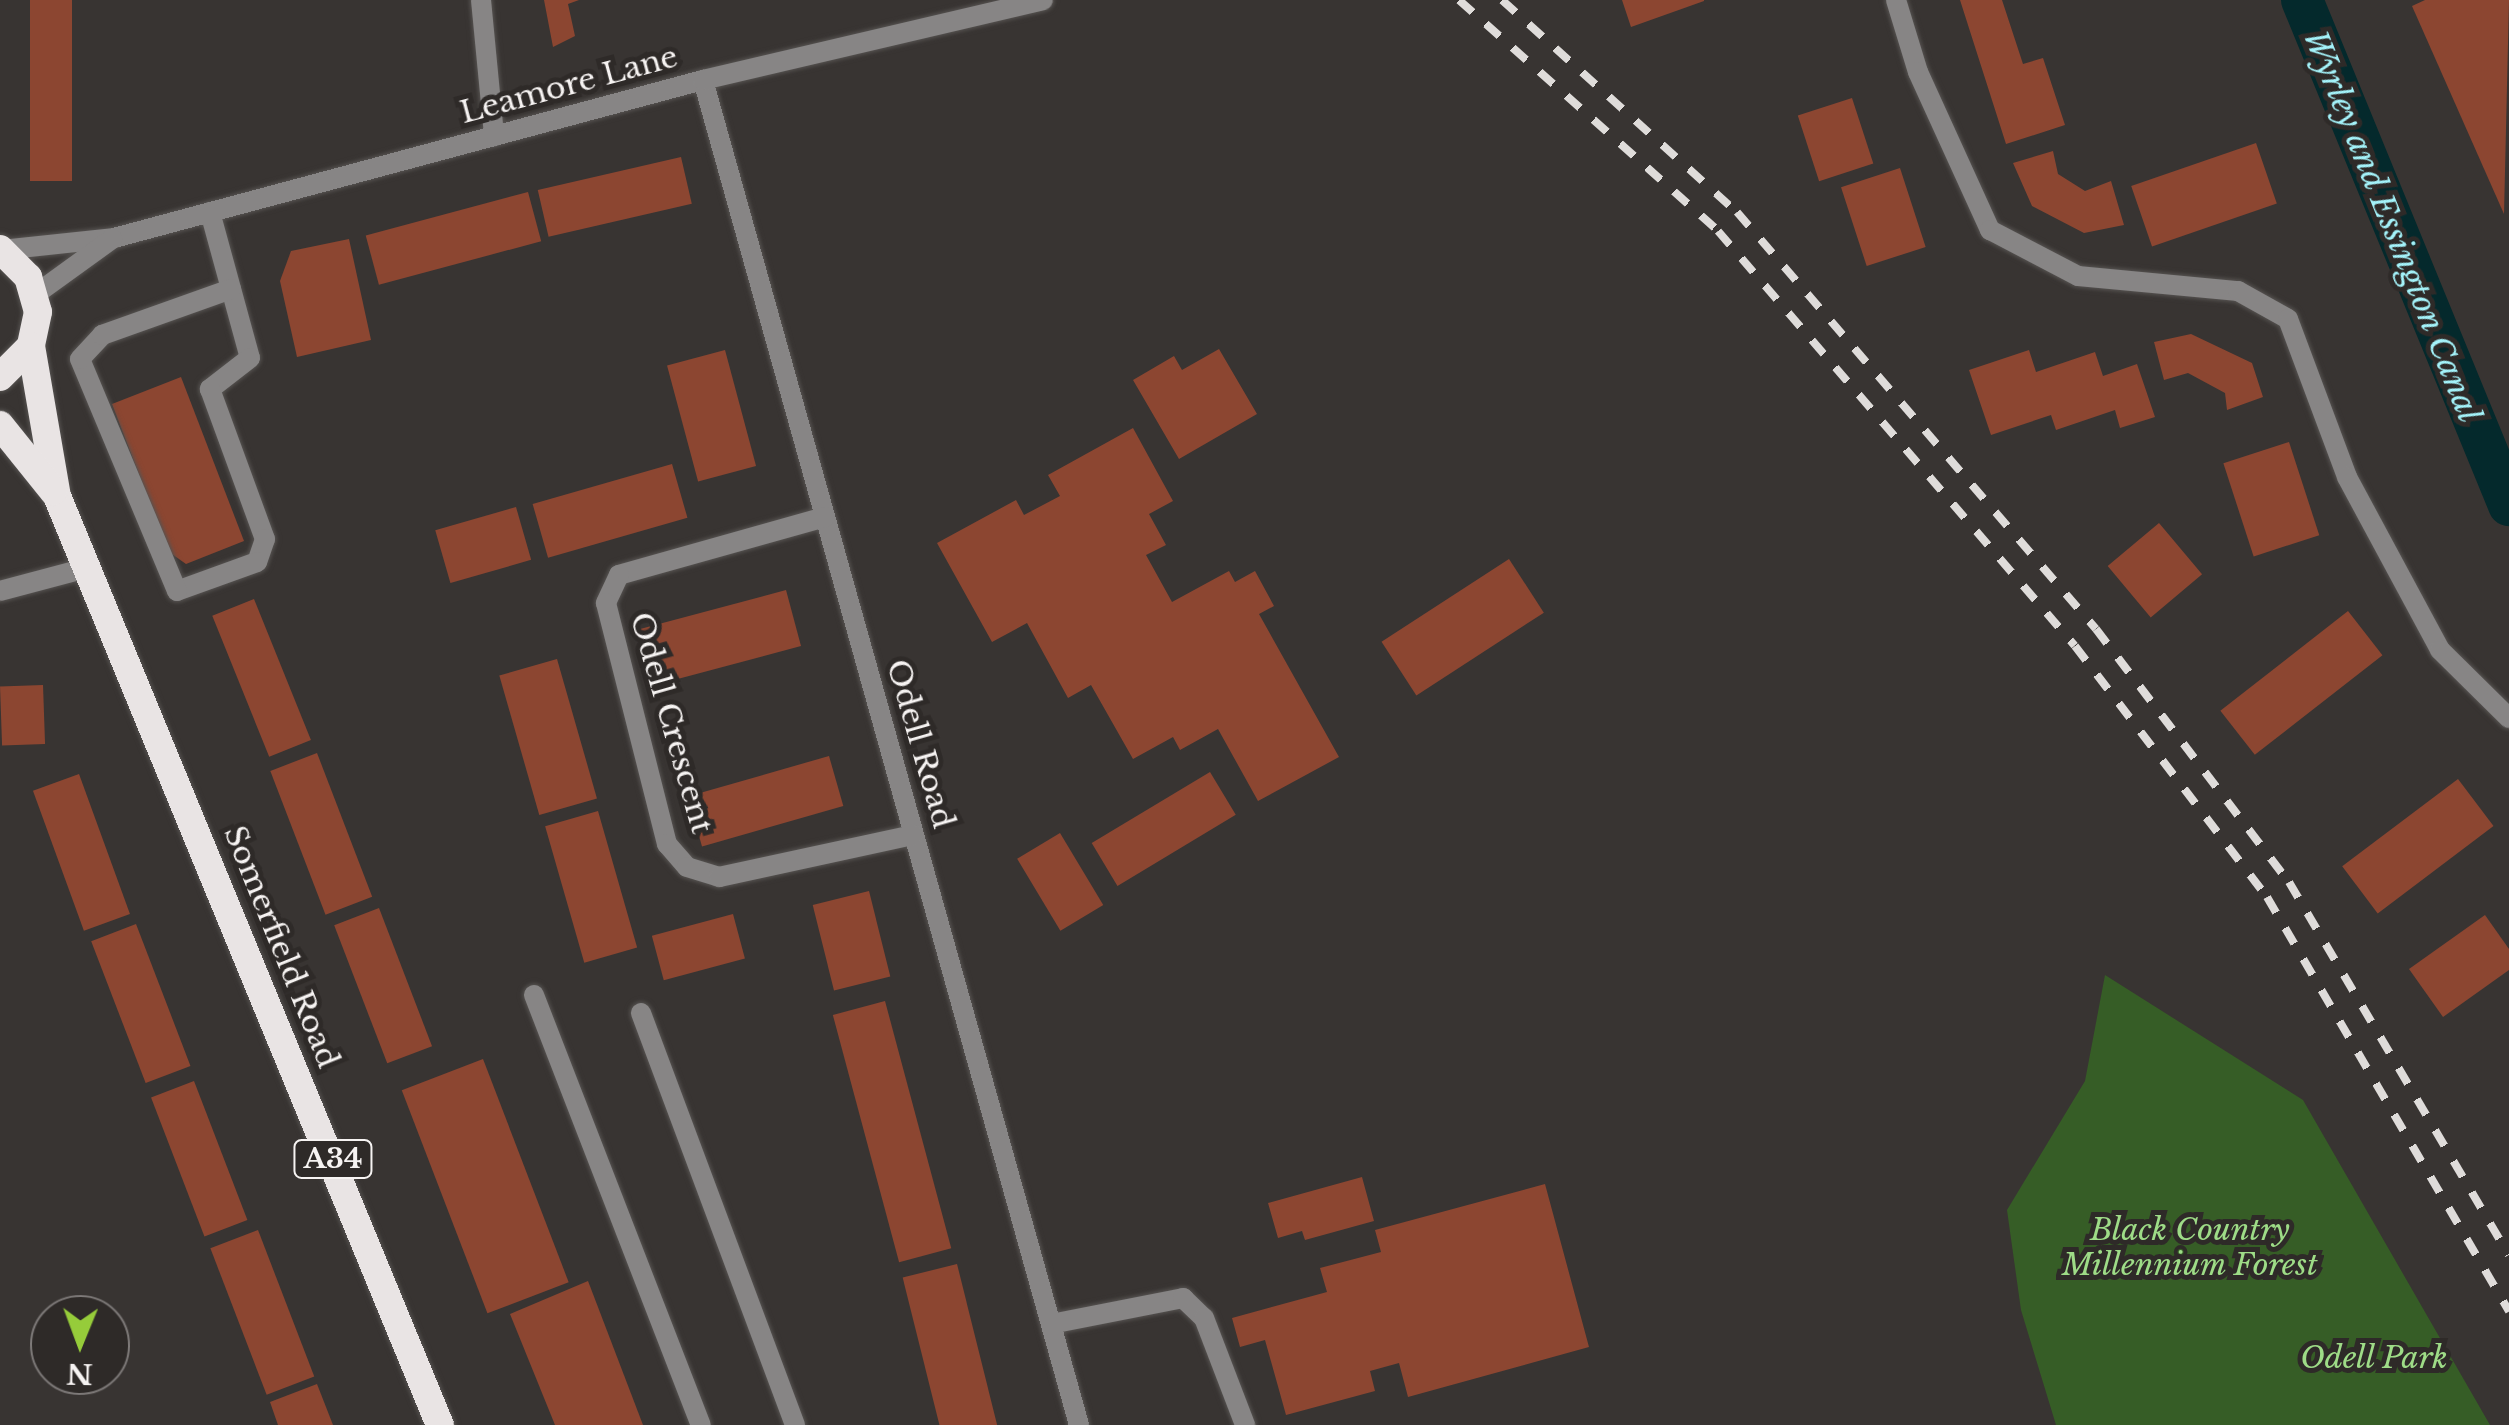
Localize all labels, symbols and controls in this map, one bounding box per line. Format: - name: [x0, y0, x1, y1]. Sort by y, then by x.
- water label: Wyrley and Essington Canal: [2295, 23, 2489, 429]
- street label: Leamore Lane: [456, 39, 682, 131]
- street label: Odell Crescent: [622, 608, 720, 838]
- street label: Odell Road: [879, 656, 961, 832]
- street label: Somerfield Road: [216, 821, 346, 1073]
- road number: A34: [293, 1136, 373, 1182]
- park label: Black Country Millennium Forest: [2062, 1212, 2318, 1282]
- north arrow: [30, 1295, 130, 1395]
- park label: Odell Park: [2300, 1340, 2448, 1376]
- text: N: [66, 1356, 93, 1391]

